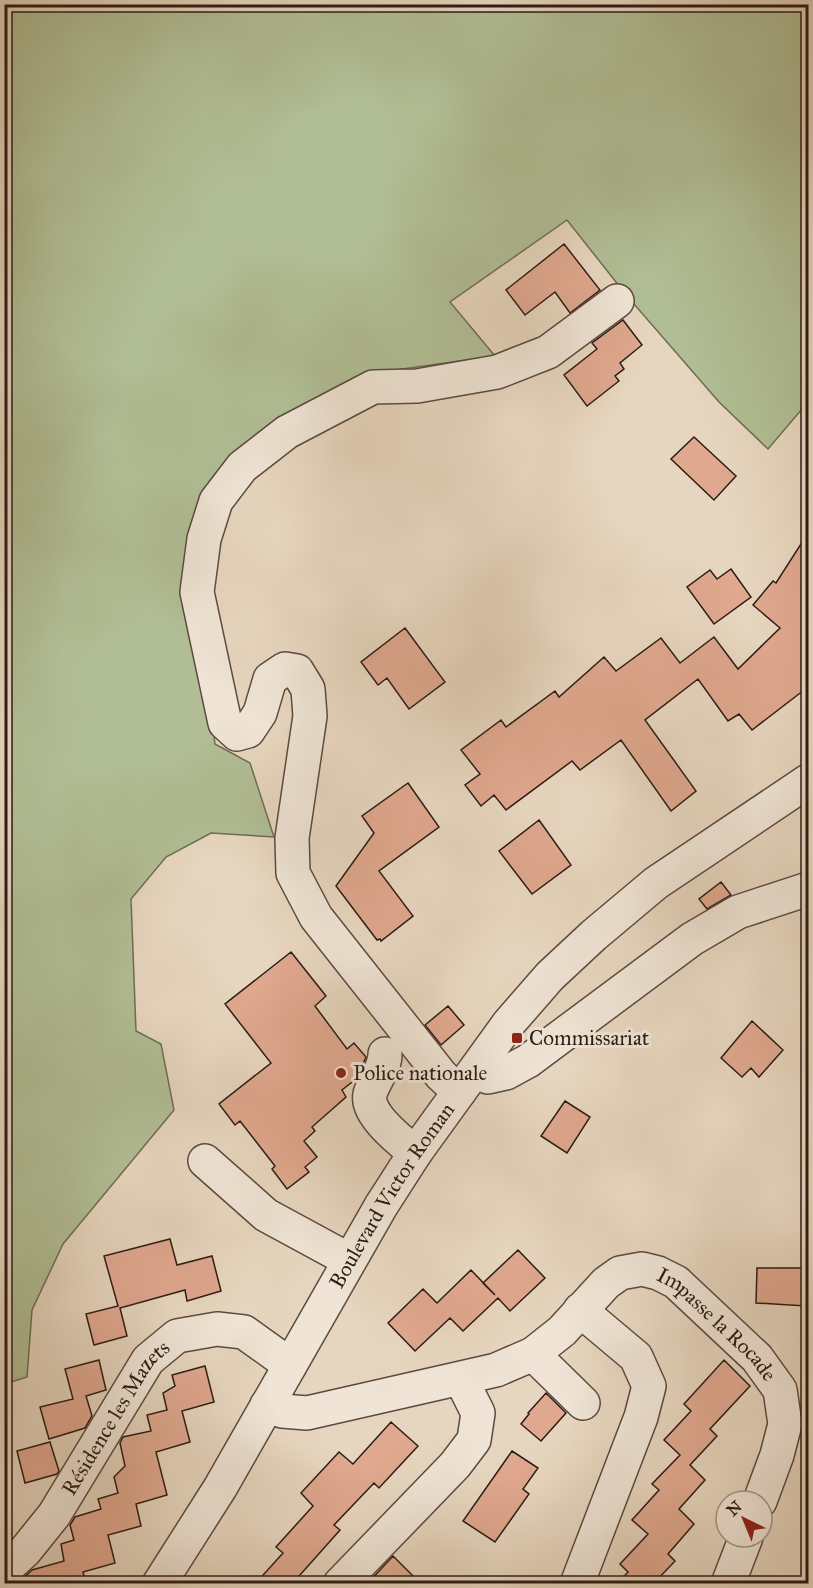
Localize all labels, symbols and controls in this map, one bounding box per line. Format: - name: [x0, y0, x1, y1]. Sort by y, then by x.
- place label: Commissariat: [529, 1025, 650, 1051]
- marker: Commissariat: [510, 1031, 524, 1045]
- place label: Police nationale: [353, 1060, 488, 1086]
- marker: Police nationale: [334, 1066, 348, 1080]
- street label: Boulevard Victor Roman: [324, 1098, 460, 1293]
- street label: Impasse la Rocade: [653, 1262, 782, 1386]
- street label: Résidence les Mazets: [56, 1334, 175, 1500]
- north arrow: [714, 1489, 774, 1549]
- text: N: [723, 1497, 746, 1520]

